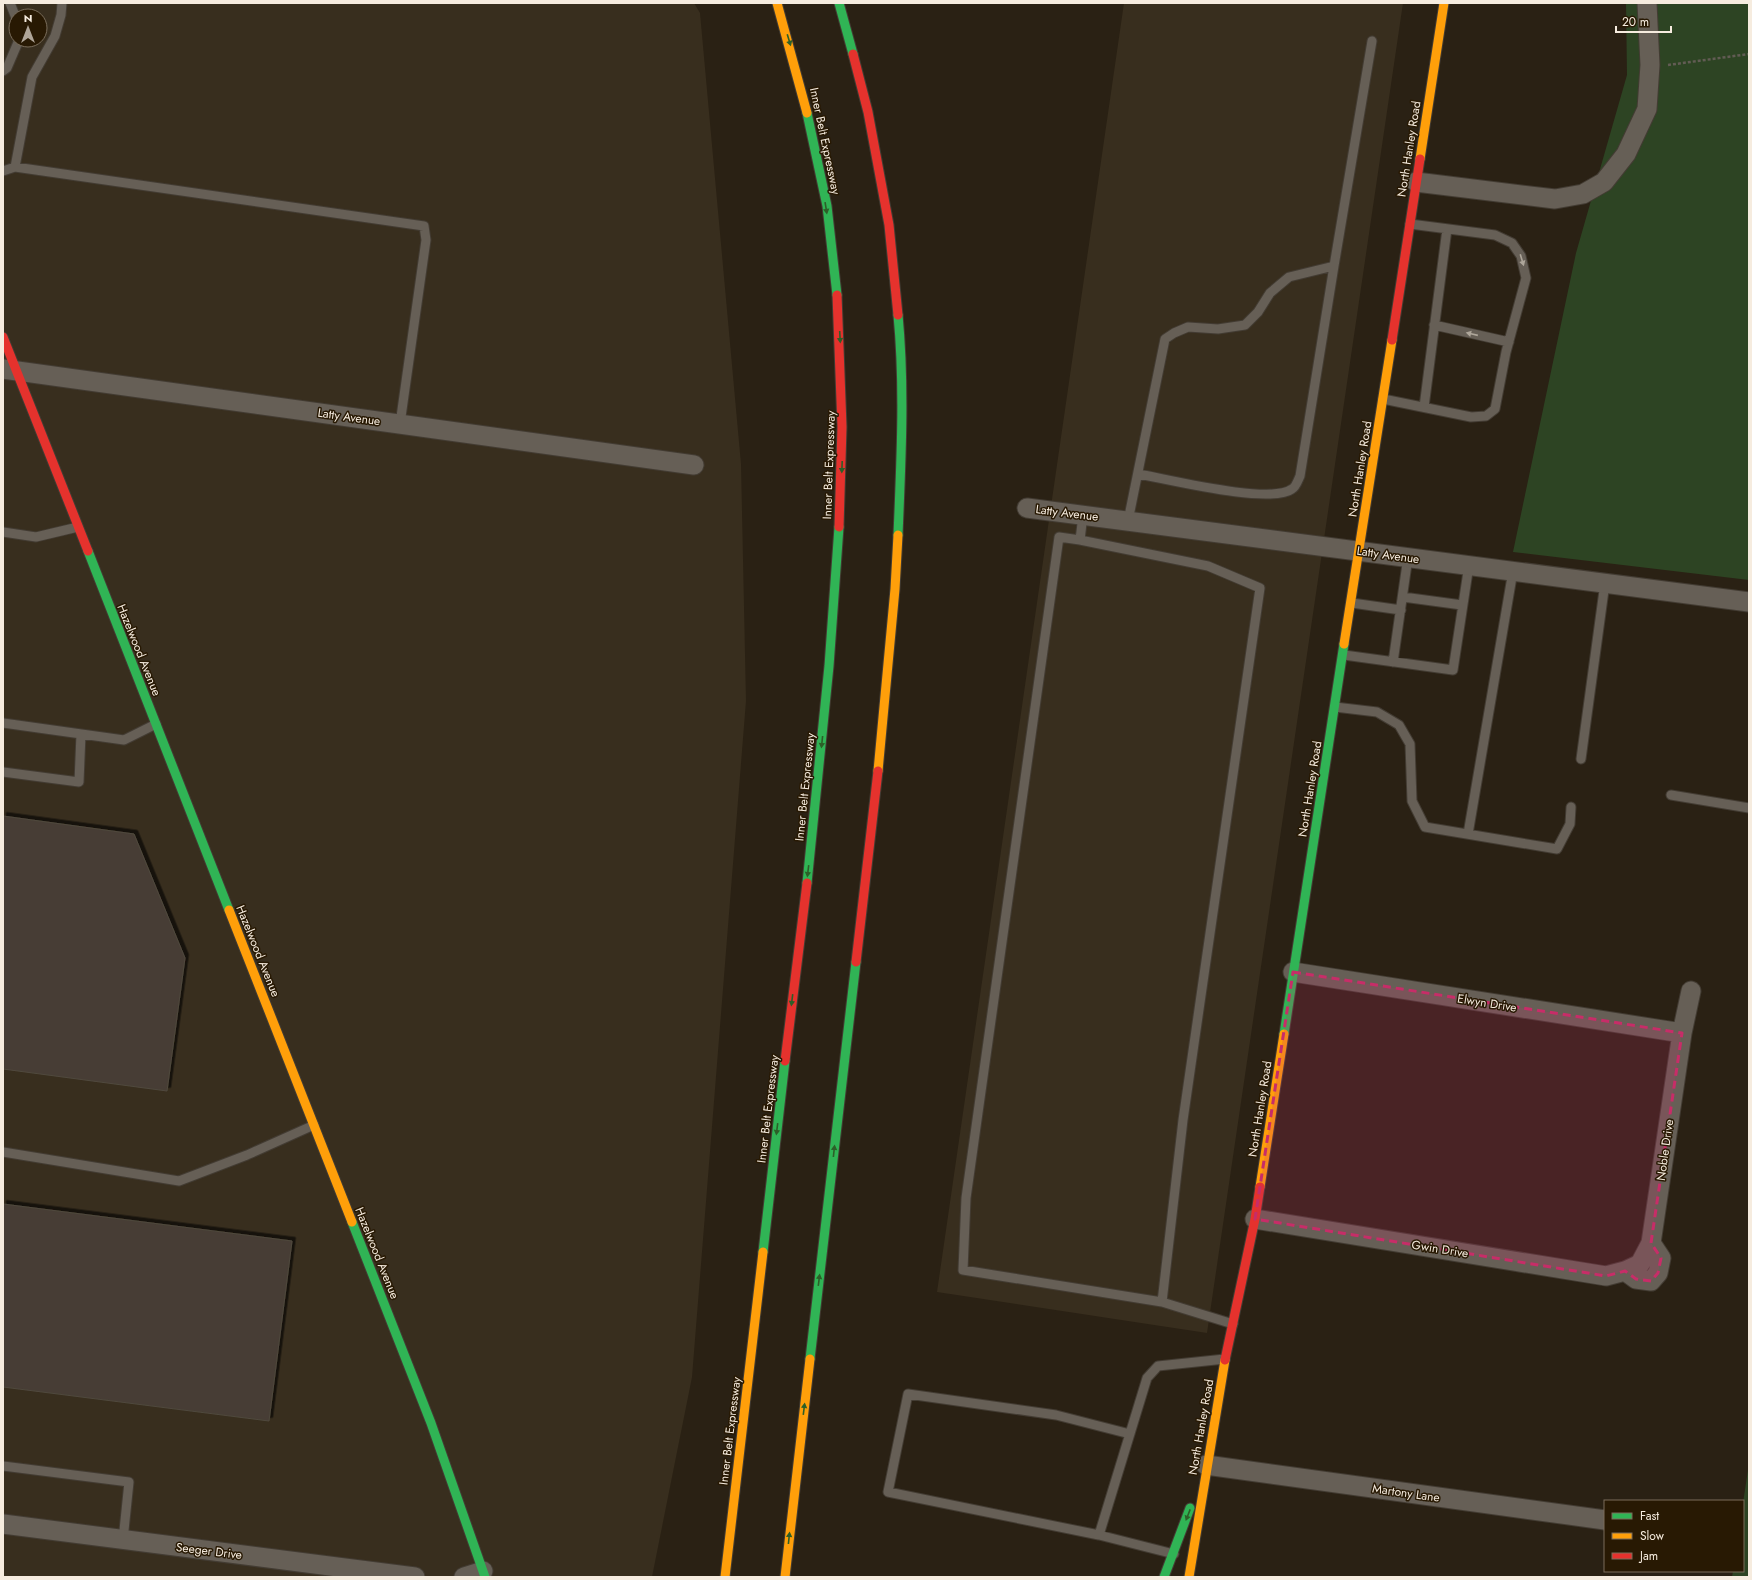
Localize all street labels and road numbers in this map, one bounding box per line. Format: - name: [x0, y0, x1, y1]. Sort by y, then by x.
- street label: Inner Belt Expressway: [805, 86, 845, 197]
- street label: North Hanley Road: [1393, 100, 1425, 198]
- street label: Latty Avenue: [316, 404, 382, 430]
- street label: Inner Belt Expressway: [818, 410, 840, 520]
- street label: North Hanley Road: [1344, 420, 1376, 518]
- street label: Latty Avenue: [1035, 500, 1099, 526]
- street label: Latty Avenue: [1355, 542, 1421, 568]
- street label: Hazelwood Avenue: [112, 601, 166, 699]
- street label: Inner Belt Expressway: [790, 731, 820, 842]
- street label: North Hanley Road: [1294, 740, 1326, 838]
- street label: Hazelwood Avenue: [231, 902, 285, 1000]
- street label: Elwyn Drive: [1456, 989, 1518, 1017]
- street label: Inner Belt Expressway: [752, 1053, 784, 1164]
- street label: North Hanley Road: [1244, 1060, 1276, 1158]
- street label: Noble Drive: [1652, 1118, 1678, 1182]
- street label: Hazelwood Avenue: [350, 1204, 404, 1302]
- street label: Gwin Drive: [1410, 1236, 1470, 1262]
- street label: Inner Belt Expressway: [714, 1375, 746, 1486]
- street label: North Hanley Road: [1184, 1378, 1218, 1476]
- street label: Martony Lane: [1371, 1479, 1441, 1507]
- street label: Seeger Drive: [175, 1538, 243, 1564]

